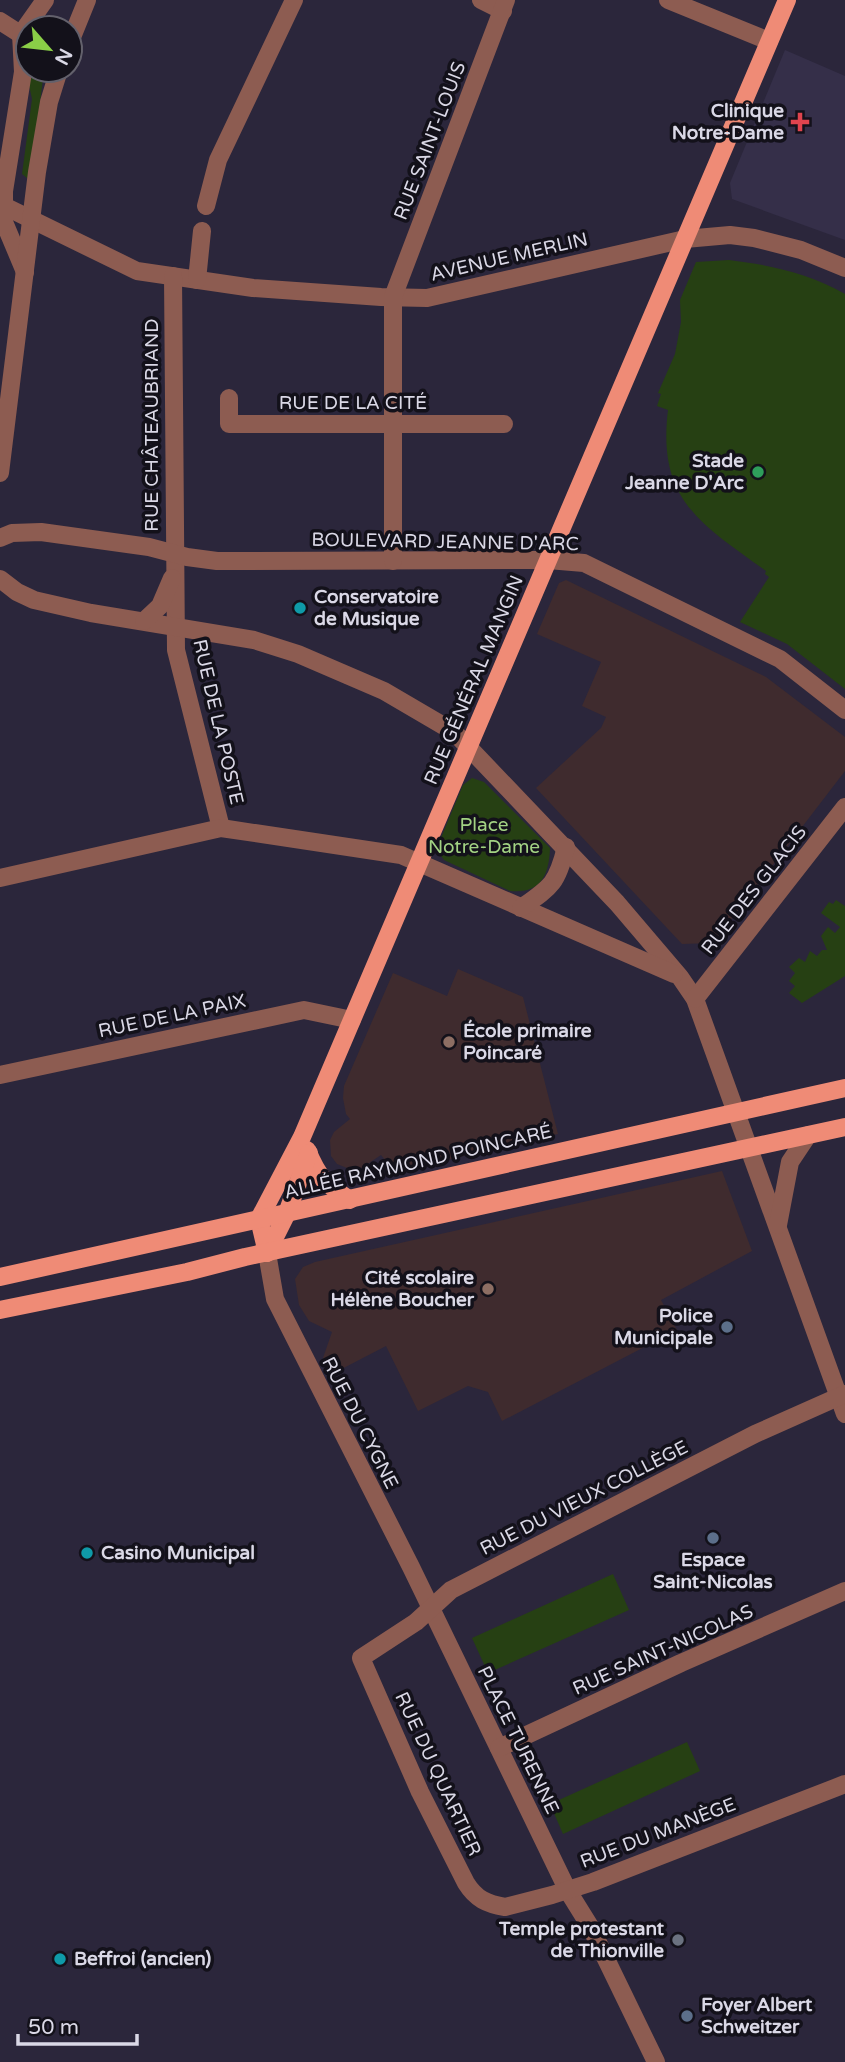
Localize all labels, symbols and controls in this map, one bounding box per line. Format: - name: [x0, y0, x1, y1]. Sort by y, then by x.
- north arrow: [14, 14, 84, 84]
- text: N: [50, 45, 76, 68]
- street label: RUE SAINT-LOUIS: [390, 59, 470, 223]
- place label: Clinique Notre-Dame: [672, 100, 784, 144]
- marker: Clinique Notre-Dame: [790, 112, 810, 132]
- street label: AVENUE MERLIN: [428, 228, 590, 286]
- street label: RUE CHÂTEAUBRIAND: [141, 318, 163, 532]
- street label: RUE DE LA CITÉ: [279, 392, 427, 414]
- place label: Stade Jeanne D'Arc: [624, 450, 744, 494]
- marker: Stade Jeanne D'Arc: [750, 464, 766, 480]
- street label: BOULEVARD JEANNE D'ARC: [311, 529, 579, 555]
- street label: RUE GÉNÉRAL MANGIN: [420, 572, 528, 788]
- place label: Conservatoire de Musique: [314, 586, 439, 631]
- marker: Conservatoire de Musique: [292, 600, 308, 616]
- street label: RUE DE LA POSTE: [188, 637, 248, 807]
- park label: Place Notre-Dame: [428, 814, 540, 858]
- street label: RUE DES GLACIS: [697, 821, 811, 959]
- street label: RUE DE LA PAIX: [96, 990, 248, 1042]
- place label: École primaire Poincaré: [463, 1019, 592, 1064]
- marker: École primaire Poincaré: [441, 1034, 457, 1050]
- street label: ALLÉE RAYMOND POINCARÉ: [282, 1120, 554, 1204]
- place label: Cité scolaire Hélène Boucher: [330, 1267, 475, 1311]
- marker: Cité scolaire Hélène Boucher: [480, 1281, 496, 1297]
- place label: Police Municipale: [614, 1305, 713, 1350]
- marker: Police Municipale: [719, 1319, 735, 1335]
- street label: RUE DU CYGNE: [317, 1353, 403, 1493]
- street label: RUE DU VIEUX COLLÈGE: [477, 1436, 691, 1560]
- marker: Espace Saint-Nicolas: [705, 1530, 721, 1546]
- place label: Casino Municipal: [101, 1542, 255, 1565]
- marker: Casino Municipal: [79, 1545, 95, 1561]
- place label: Espace Saint-Nicolas: [653, 1549, 773, 1593]
- street label: RUE SAINT-NICOLAS: [569, 1600, 757, 1700]
- street label: PLACE TURENNE: [473, 1662, 563, 1818]
- street label: RUE DU QUARTIER: [390, 1689, 486, 1859]
- street label: RUE DU MANÈGE: [577, 1793, 739, 1873]
- place label: Temple protestant de Thionville: [498, 1918, 665, 1962]
- marker: Temple protestant de Thionville: [670, 1932, 686, 1948]
- place label: Beffroi (ancien): [74, 1948, 211, 1970]
- marker: Beffroi (ancien): [52, 1951, 68, 1967]
- place label: Foyer Albert Schweitzer: [701, 1994, 813, 2038]
- scale bar: [18, 2002, 136, 2046]
- marker: Foyer Albert Schweitzer: [679, 2008, 695, 2024]
- text: 50 m: [28, 2015, 79, 2040]

